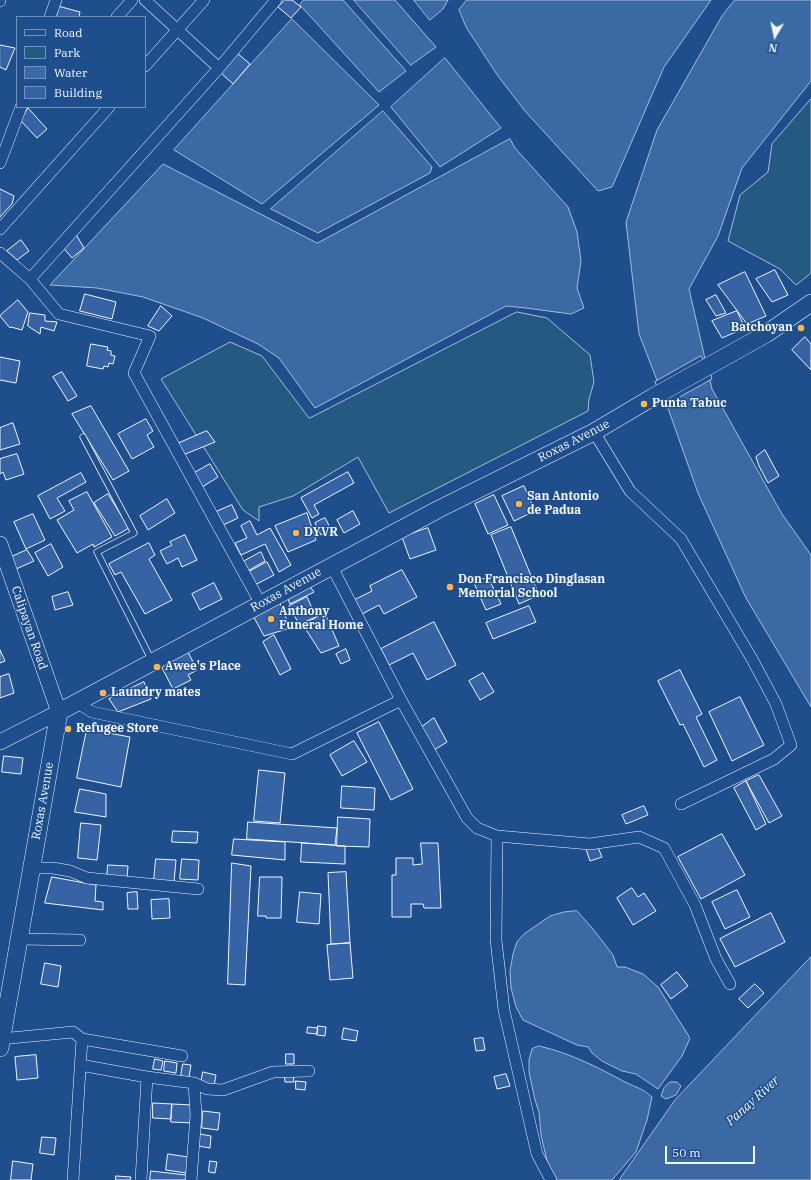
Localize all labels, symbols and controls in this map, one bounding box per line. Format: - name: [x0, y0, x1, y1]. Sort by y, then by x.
- legend: [16, 16, 146, 108]
- north arrow: [755, 16, 795, 56]
- text: Road: [54, 25, 83, 40]
- text: N: [768, 40, 779, 55]
- text: Park: [54, 45, 80, 60]
- text: Water: [54, 65, 87, 80]
- text: Building: [54, 85, 102, 100]
- place label: Batchoyan: [731, 321, 793, 335]
- marker: Batchoyan: [796, 323, 806, 333]
- place label: Punta Tabuc: [652, 397, 727, 411]
- marker: Punta Tabuc: [639, 399, 649, 409]
- street label: Roxas Avenue: [536, 417, 612, 465]
- place label: San Antonio de Padua: [527, 490, 599, 518]
- marker: San Antonio de Padua: [514, 499, 524, 509]
- place label: DYVR: [304, 526, 338, 540]
- marker: DYVR: [291, 528, 301, 538]
- street label: Roxas Avenue: [248, 565, 324, 615]
- place label: Don Francisco Dinglasan Memorial School: [458, 573, 605, 601]
- marker: Don Francisco Dinglasan Memorial School: [445, 582, 455, 592]
- street label: Calipayan Road: [8, 584, 50, 672]
- place label: Anthony Funeral Home: [279, 605, 364, 633]
- marker: Anthony Funeral Home: [266, 614, 276, 624]
- place label: Awee's Place: [165, 660, 241, 674]
- marker: Awee's Place: [152, 662, 162, 672]
- place label: Laundry mates: [111, 686, 200, 700]
- marker: Laundry mates: [98, 688, 108, 698]
- place label: Refugee Store: [76, 722, 159, 736]
- marker: Refugee Store: [63, 724, 73, 734]
- street label: Roxas Avenue: [29, 761, 57, 841]
- water label: Panay River: [723, 1073, 783, 1129]
- scale bar: [667, 1138, 757, 1164]
- text: 50 m: [672, 1145, 701, 1160]

